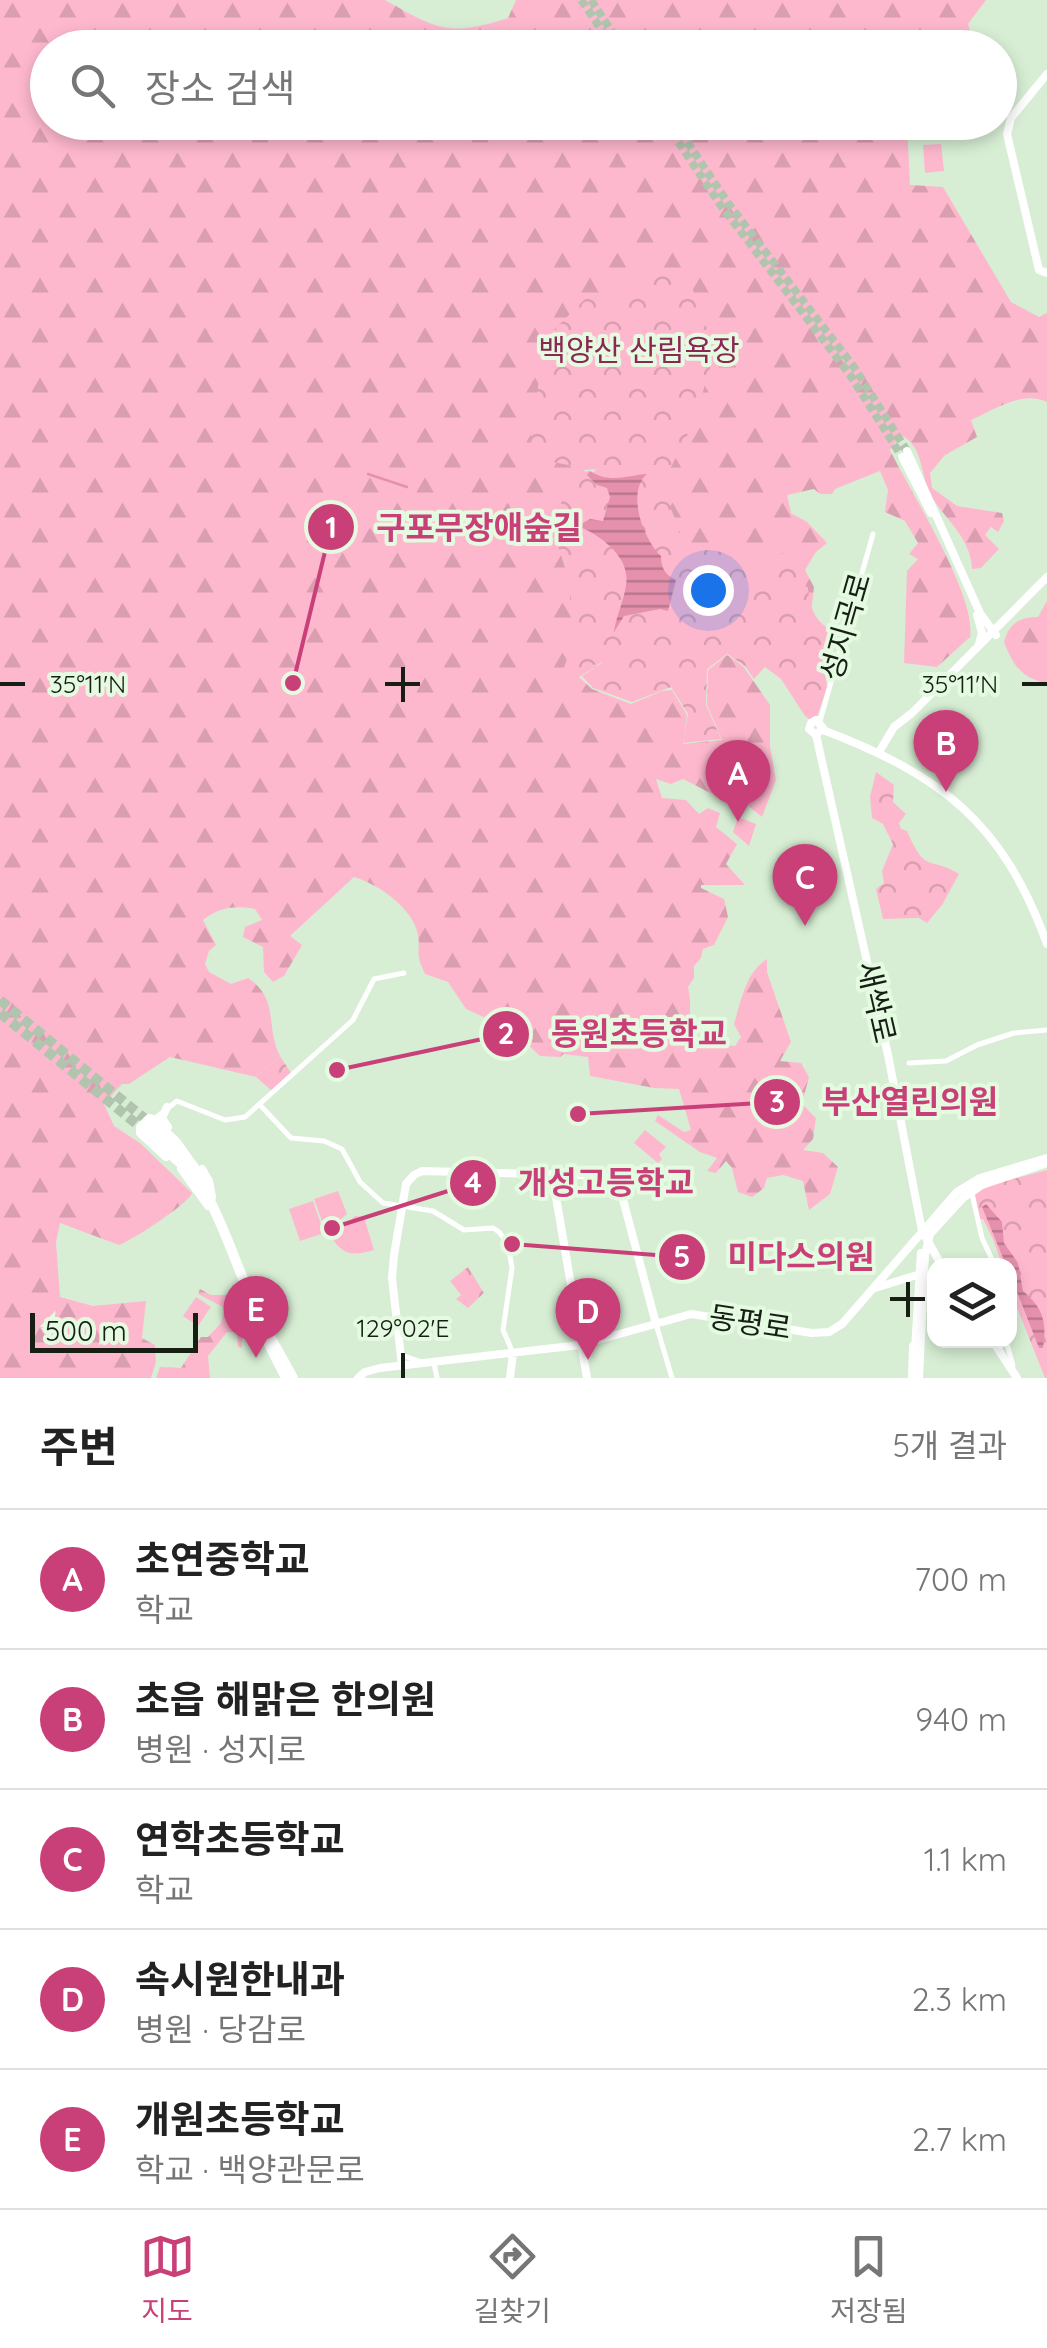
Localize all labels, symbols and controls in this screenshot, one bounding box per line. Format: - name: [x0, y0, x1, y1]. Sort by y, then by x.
- search box: [30, 30, 1017, 140]
- icon: search: [65, 58, 120, 113]
- text: 장소 검색: [145, 64, 295, 112]
- park label: 백양산 산림욕장: [538, 331, 740, 369]
- callout: 구포무장애숲길: [306, 496, 602, 558]
- text: 구포무장애숲길: [376, 507, 582, 547]
- text: 1: [325, 508, 337, 546]
- your location: [683, 565, 734, 616]
- street label: 성지곡로: [812, 568, 879, 685]
- text: 35°11'N: [50, 668, 126, 699]
- text: 35°11'N: [922, 668, 998, 699]
- pin: B: [914, 710, 978, 792]
- pin: A: [706, 740, 770, 822]
- pin: C: [772, 844, 838, 926]
- street label: 새싹로: [849, 957, 905, 1046]
- callout: 동원초등학교: [481, 1003, 747, 1065]
- text: 동원초등학교: [551, 1013, 727, 1053]
- text: 2: [497, 1014, 515, 1052]
- callout: 부산열린의원: [752, 1071, 1019, 1133]
- text: 부산열린의원: [822, 1081, 998, 1121]
- text: 3: [769, 1082, 785, 1120]
- callout: 개성고등학교: [448, 1152, 714, 1214]
- text: 개성고등학교: [518, 1162, 694, 1202]
- text: 4: [464, 1163, 482, 1201]
- callout: 미다스의원: [657, 1226, 894, 1288]
- text: 미다스의원: [727, 1236, 875, 1276]
- text: 5: [673, 1237, 691, 1275]
- map controls: [927, 1258, 1017, 1348]
- button: layers: [927, 1258, 1017, 1348]
- pin: E: [224, 1276, 288, 1358]
- pin: D: [556, 1278, 620, 1360]
- street label: 동평로: [706, 1297, 794, 1347]
- scale bar: [30, 1308, 198, 1352]
- text: 129°02'E: [356, 1312, 450, 1343]
- text: 500 m: [45, 1313, 127, 1348]
- text: 주변: [40, 1420, 117, 1473]
- text: 5개 결과: [893, 1425, 1007, 1465]
- text: 초연중학교: [135, 1535, 310, 1583]
- text: A: [62, 1559, 83, 1599]
- text: 700 m: [915, 1559, 1007, 1599]
- text: 학교: [135, 1589, 194, 1629]
- text: 초읍 해맑은 한의원: [135, 1675, 436, 1723]
- text: B: [62, 1699, 83, 1739]
- text: 940 m: [915, 1699, 1007, 1739]
- text: 병원 · 성지로: [135, 1729, 306, 1769]
- text: 연학초등학교: [135, 1815, 345, 1863]
- text: C: [62, 1839, 83, 1879]
- text: 1.1 km: [924, 1839, 1007, 1879]
- text: 학교: [135, 1869, 194, 1909]
- text: 속시원한내과: [135, 1955, 345, 2003]
- text: D: [61, 1979, 84, 2019]
- text: 2.3 km: [912, 1979, 1007, 2019]
- text: 병원 · 당감로: [135, 2009, 306, 2049]
- text: 개원초등학교: [135, 2095, 345, 2143]
- text: E: [63, 2119, 82, 2159]
- text: 2.7 km: [912, 2119, 1007, 2159]
- text: 학교 · 백양관문로: [135, 2149, 365, 2189]
- tab: 지도: [140, 2229, 195, 2329]
- tab: 길찾기: [474, 2229, 551, 2329]
- tab: 저장됨: [830, 2229, 907, 2329]

